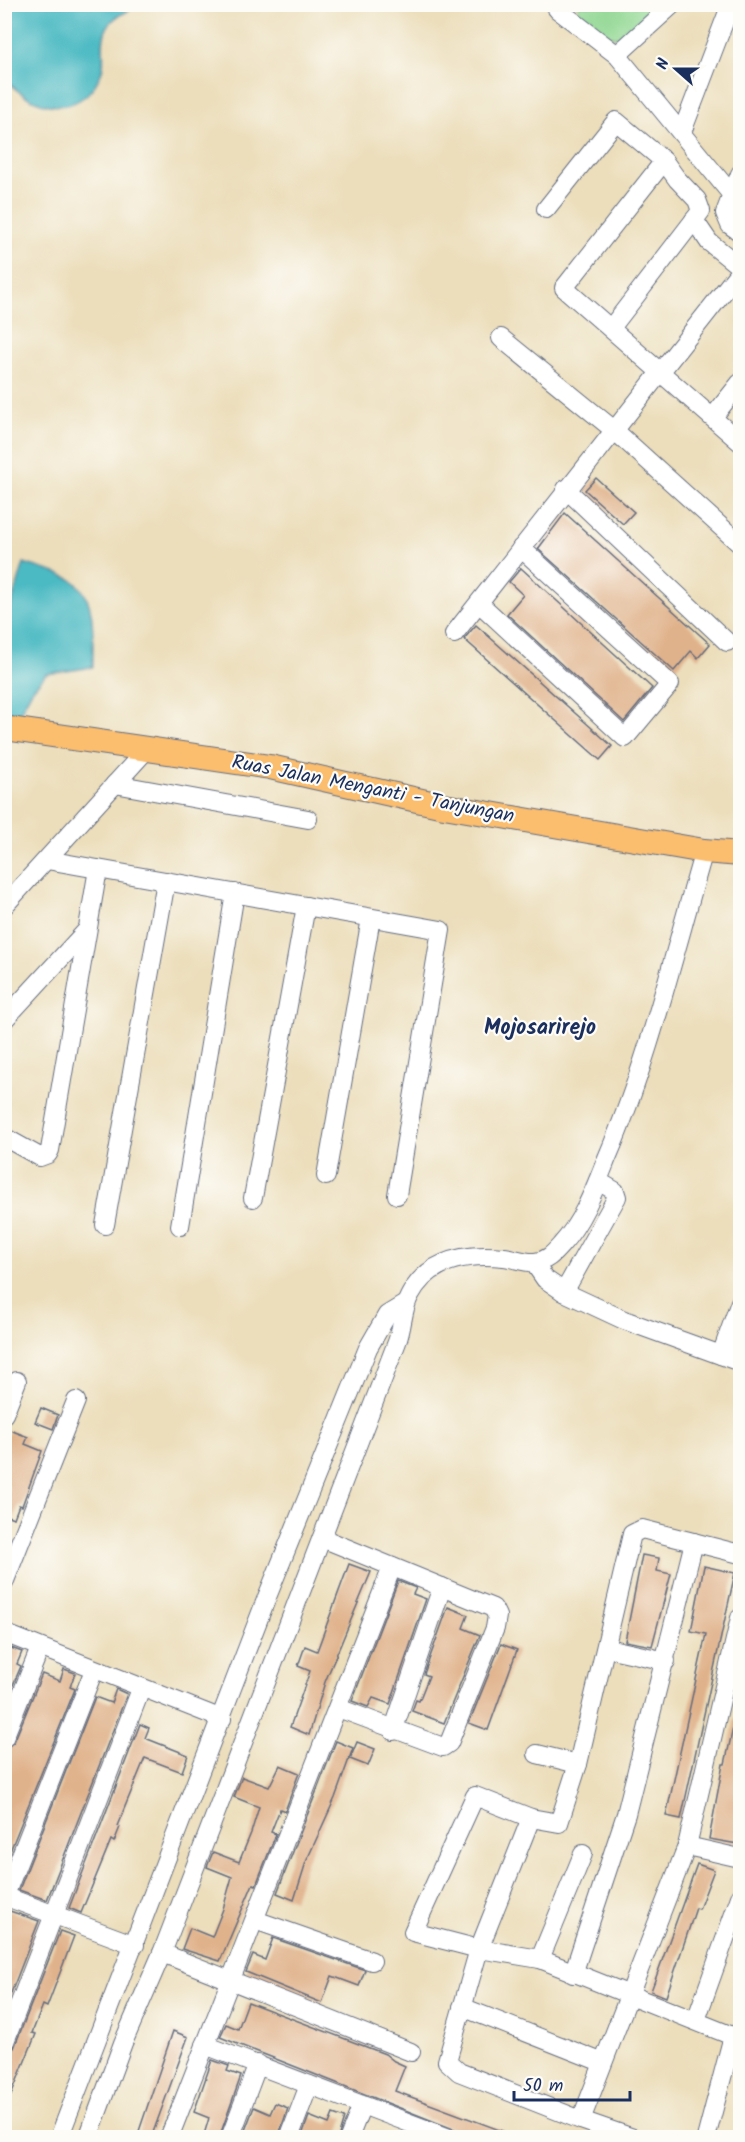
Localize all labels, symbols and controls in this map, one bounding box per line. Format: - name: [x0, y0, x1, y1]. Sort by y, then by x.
- north arrow: [646, 39, 706, 99]
- text: N: [650, 55, 677, 73]
- street label: Ruas Jalan Menganti - Tanjungan: [229, 747, 517, 833]
- district label: Mojosarirejo: [484, 1011, 596, 1046]
- scale bar: [514, 2064, 630, 2102]
- text: 50 m: [523, 2072, 563, 2101]

